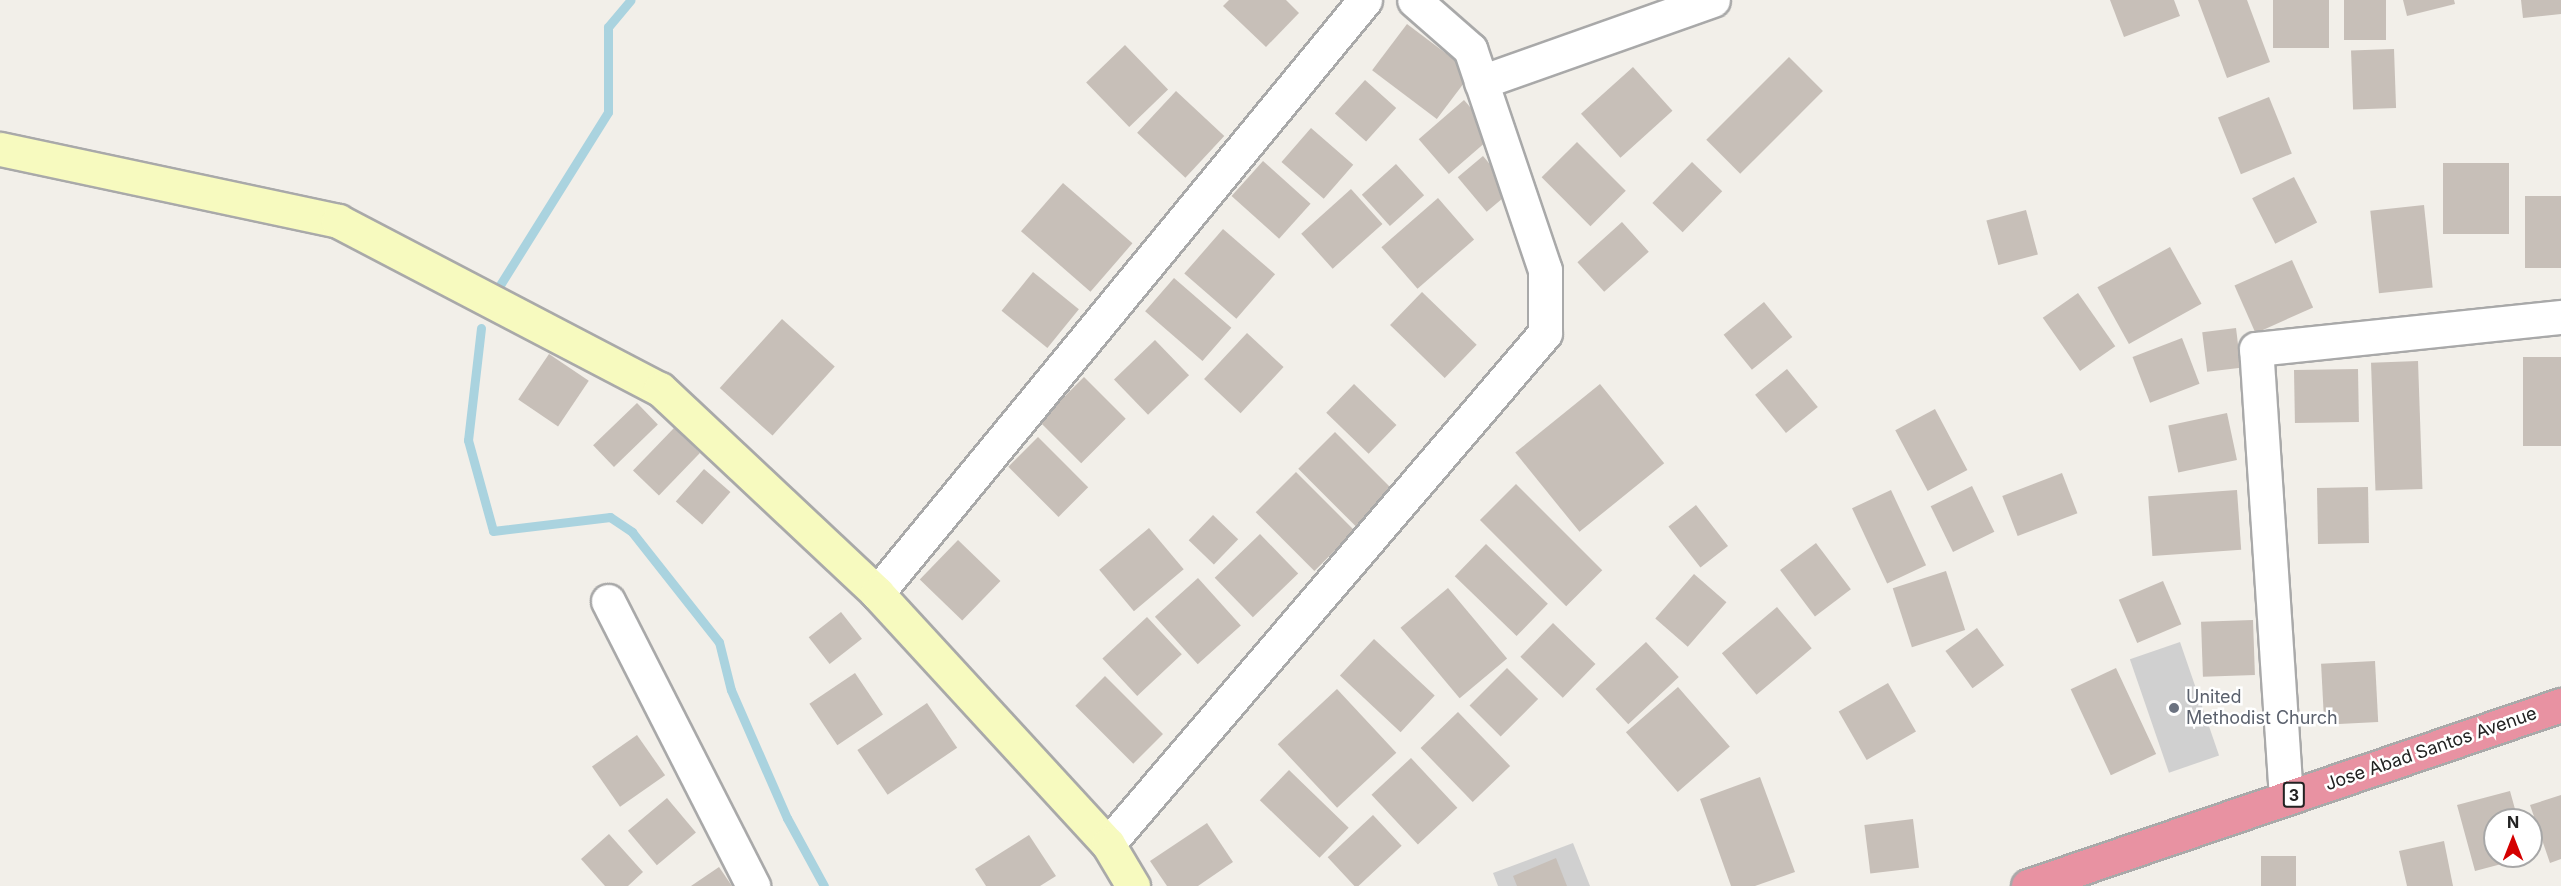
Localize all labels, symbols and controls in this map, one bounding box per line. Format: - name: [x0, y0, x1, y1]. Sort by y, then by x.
- place label: United Methodist Church: [2186, 687, 2338, 730]
- marker: United Methodist Church: [2167, 701, 2181, 715]
- street label: Jose Abad Santos Avenue: [2322, 703, 2540, 795]
- road number: 3: [2282, 782, 2306, 808]
- north arrow: [2483, 808, 2543, 868]
- text: N: [2507, 812, 2519, 832]

